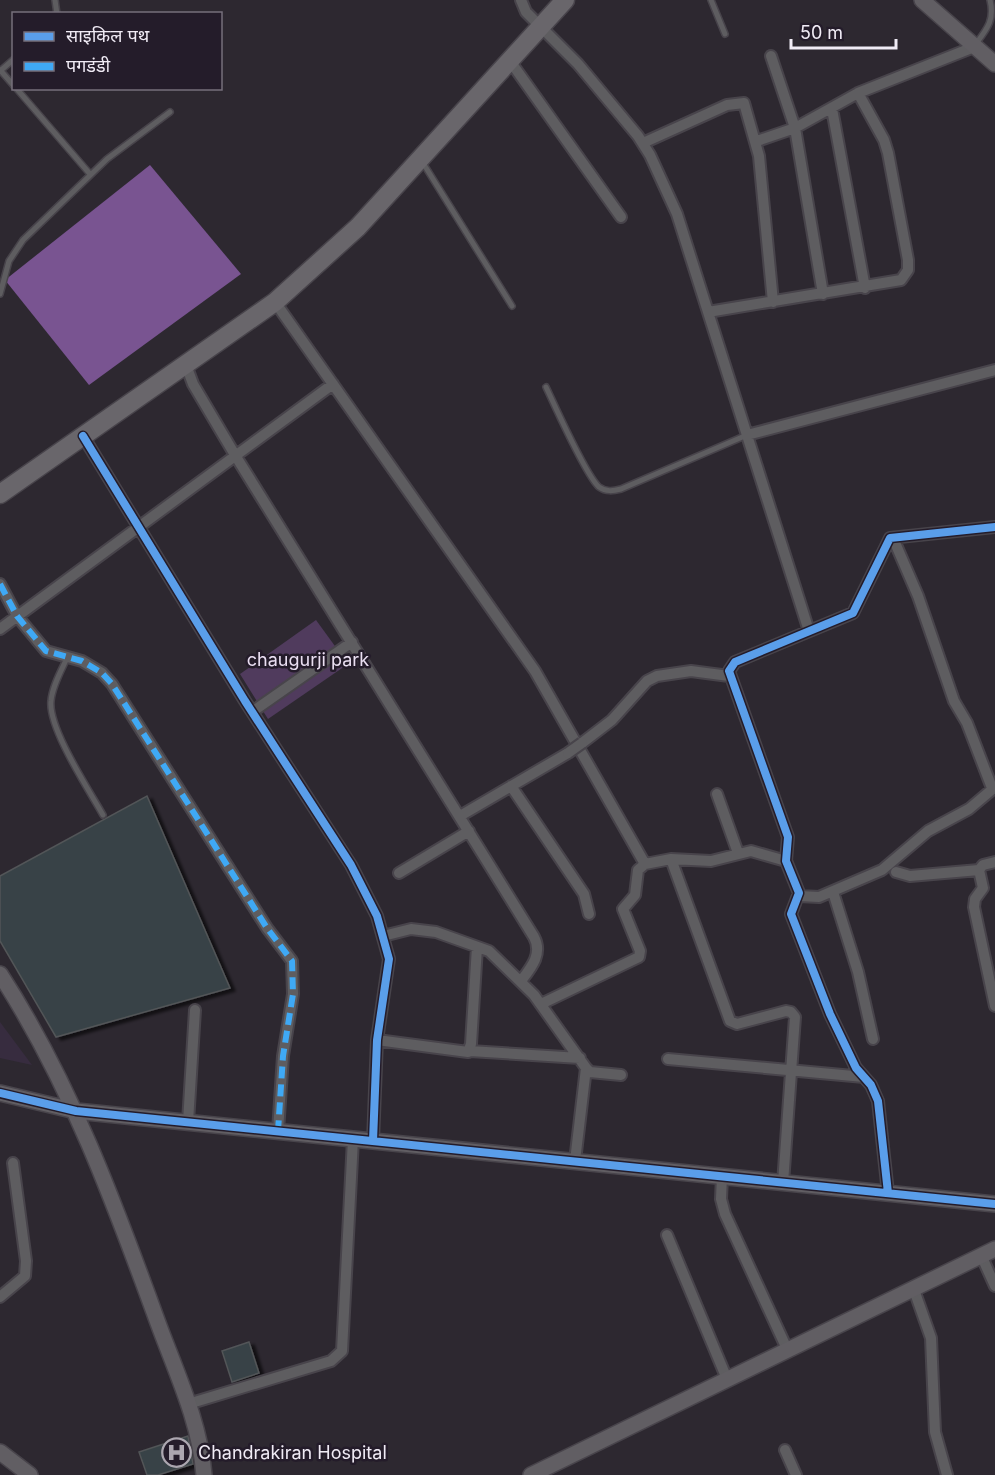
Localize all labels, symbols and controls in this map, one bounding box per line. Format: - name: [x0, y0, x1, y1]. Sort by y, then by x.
- legend: [12, 12, 222, 90]
- scale bar: [791, 12, 896, 50]
- text: 50 m: [800, 22, 843, 43]
- text: साइकिल पथ: [66, 25, 150, 46]
- text: पगडंडी: [66, 55, 111, 76]
- park label: chaugurji park: [247, 649, 369, 670]
- hospital icon: Chandrakiran Hospital: [161, 1436, 193, 1468]
- place label: Chandrakiran Hospital: [198, 1442, 387, 1463]

